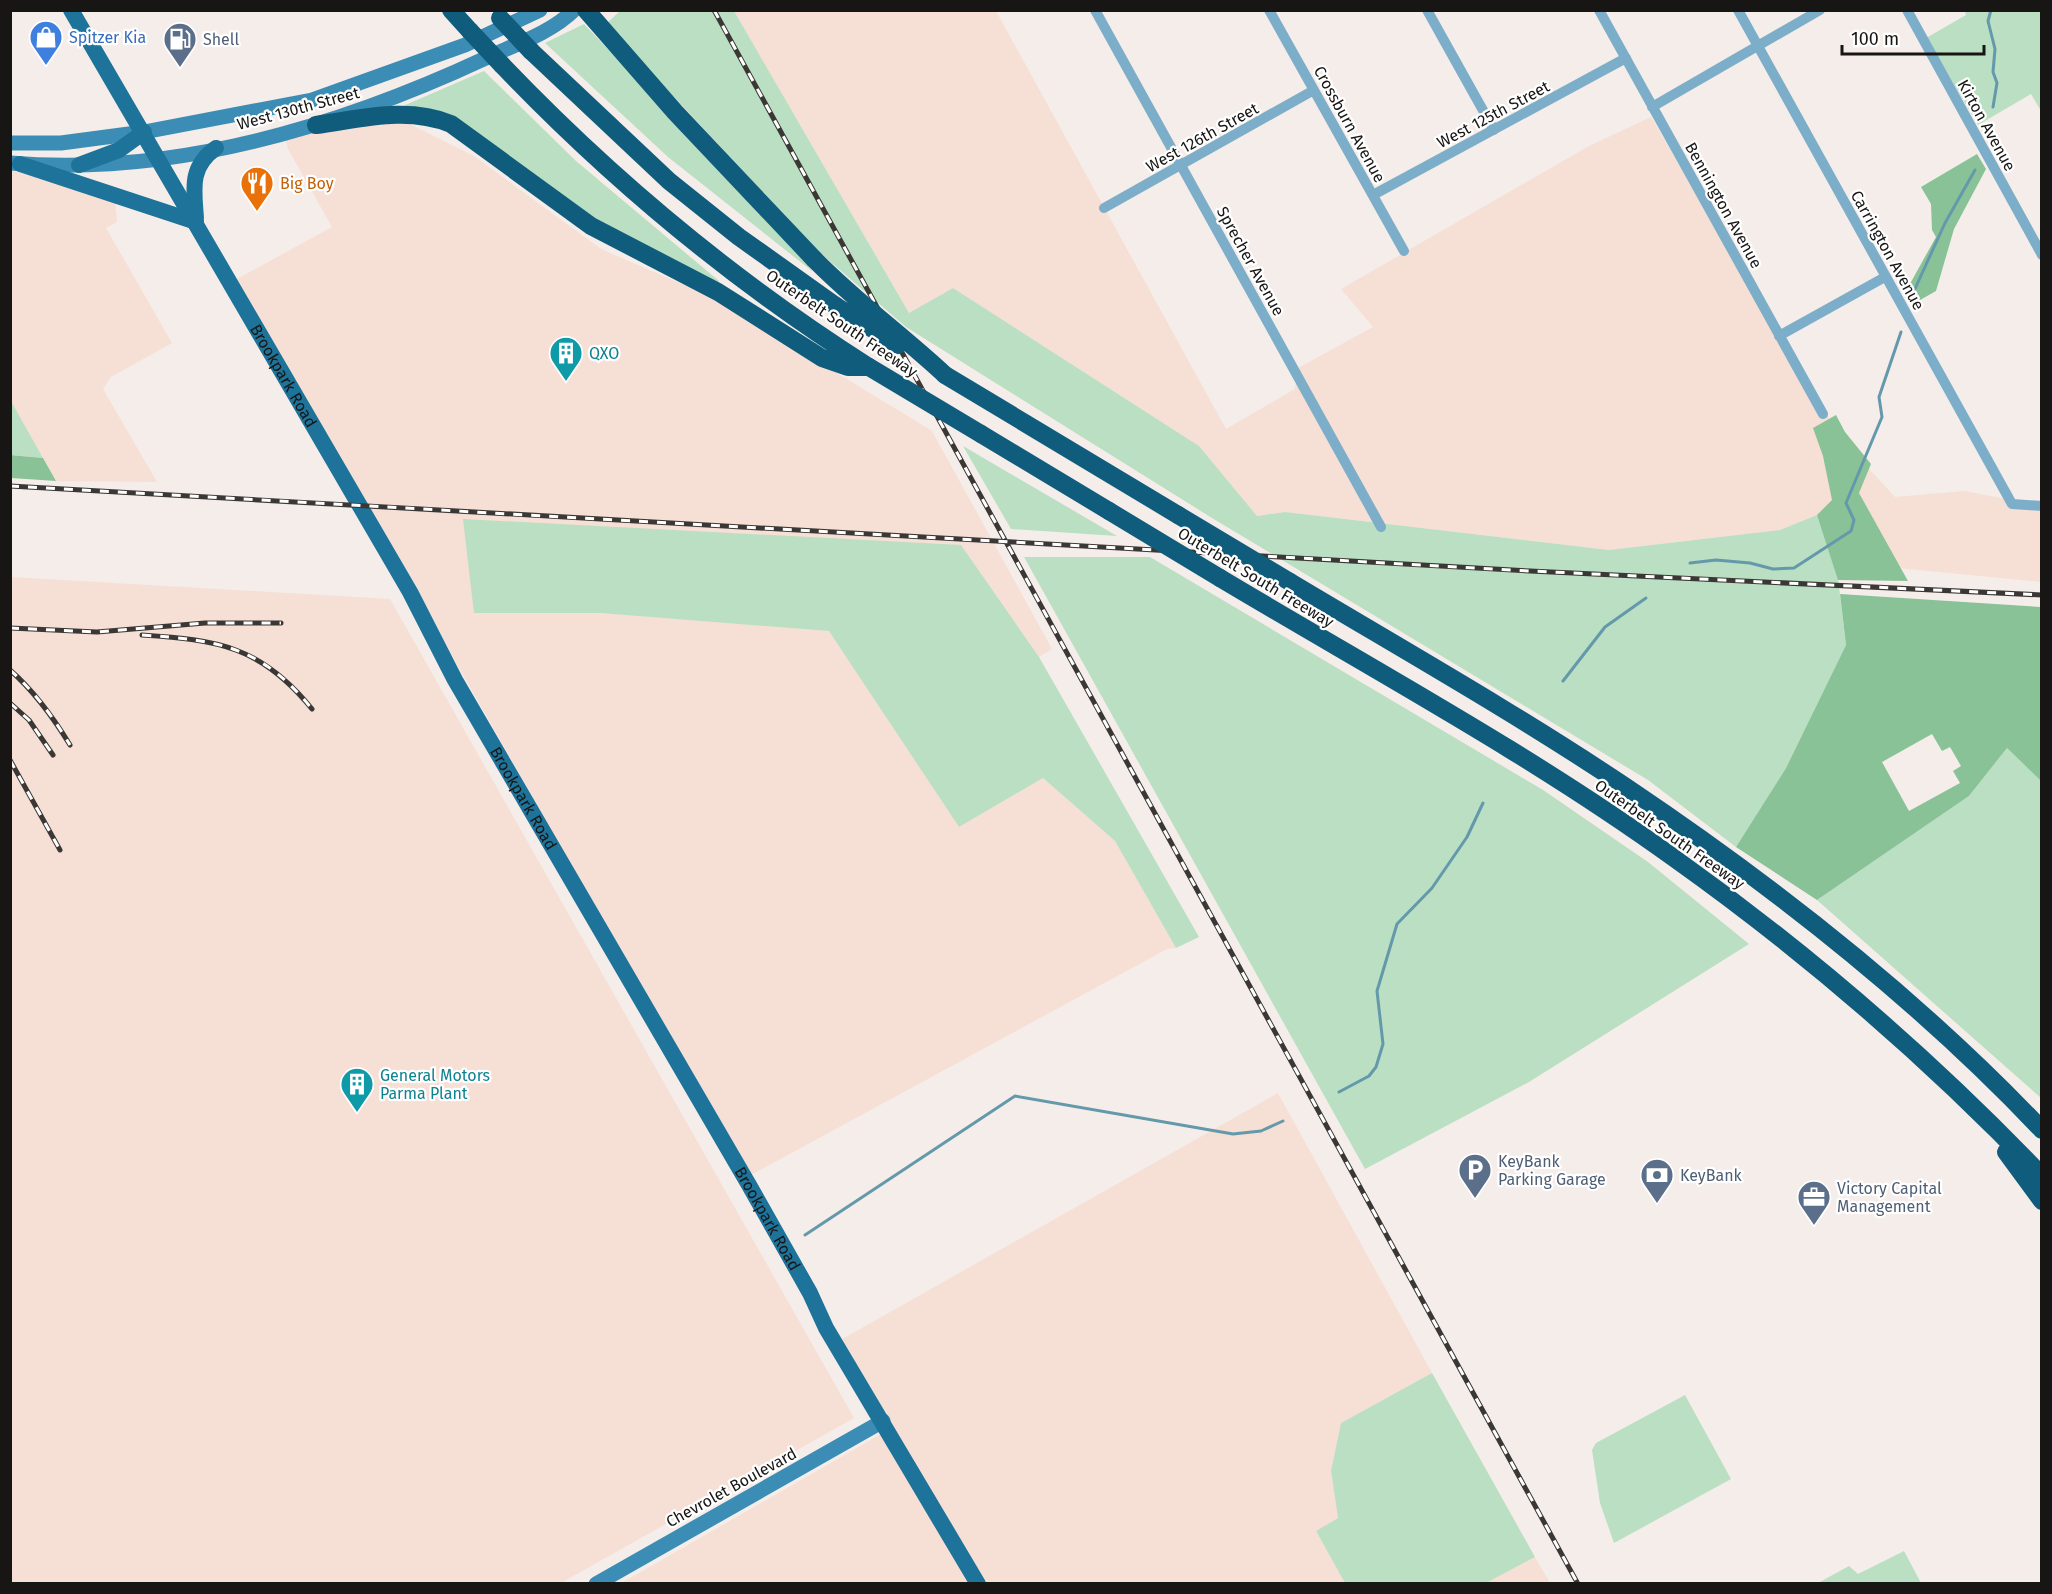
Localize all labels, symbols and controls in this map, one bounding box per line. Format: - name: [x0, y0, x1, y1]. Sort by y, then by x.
- scale bar: [1842, 18, 1984, 56]
- shop icon: Spitzer Kia: [28, 19, 64, 66]
- fuel station icon: Shell: [162, 21, 198, 68]
- place label: Spitzer Kia: [69, 28, 146, 47]
- text: 100 m: [1851, 28, 1899, 50]
- place label: Shell: [203, 30, 240, 49]
- street label: Crossburn Avenue: [1310, 63, 1389, 186]
- street label: Kirton Avenue: [1954, 76, 2020, 174]
- street label: West 125th Street: [1434, 77, 1553, 152]
- street label: West 130th Street: [235, 83, 362, 134]
- street label: West 126th Street: [1143, 99, 1262, 176]
- street label: Bennington Avenue: [1681, 139, 1766, 272]
- restaurant icon: Big Boy: [239, 165, 275, 212]
- place label: Big Boy: [280, 174, 334, 193]
- street label: Carrington Avenue: [1847, 187, 1928, 313]
- street label: Sprecher Avenue: [1213, 203, 1288, 319]
- street label: Outerbelt South Freeway: [762, 266, 921, 381]
- street label: Brookpark Road: [246, 321, 321, 431]
- building icon: QXO: [548, 335, 584, 382]
- place label: QXO: [589, 344, 619, 363]
- street label: Outerbelt South Freeway: [1174, 523, 1337, 632]
- street label: Brookpark Road: [486, 743, 561, 853]
- street label: Outerbelt South Freeway: [1591, 775, 1748, 893]
- building icon: General Motors Parma Plant: [339, 1066, 375, 1113]
- place label: General Motors Parma Plant: [380, 1066, 490, 1103]
- parking icon: KeyBank Parking Garage: [1457, 1152, 1493, 1199]
- place label: KeyBank Parking Garage: [1498, 1152, 1606, 1189]
- bank icon: KeyBank: [1639, 1157, 1675, 1204]
- street label: Brookpark Road: [730, 1163, 804, 1274]
- place label: KeyBank: [1680, 1166, 1743, 1185]
- office icon: Victory Capital Management: [1796, 1179, 1832, 1226]
- place label: Victory Capital Management: [1837, 1179, 1942, 1216]
- street label: Chevrolet Boulevard: [663, 1444, 800, 1531]

